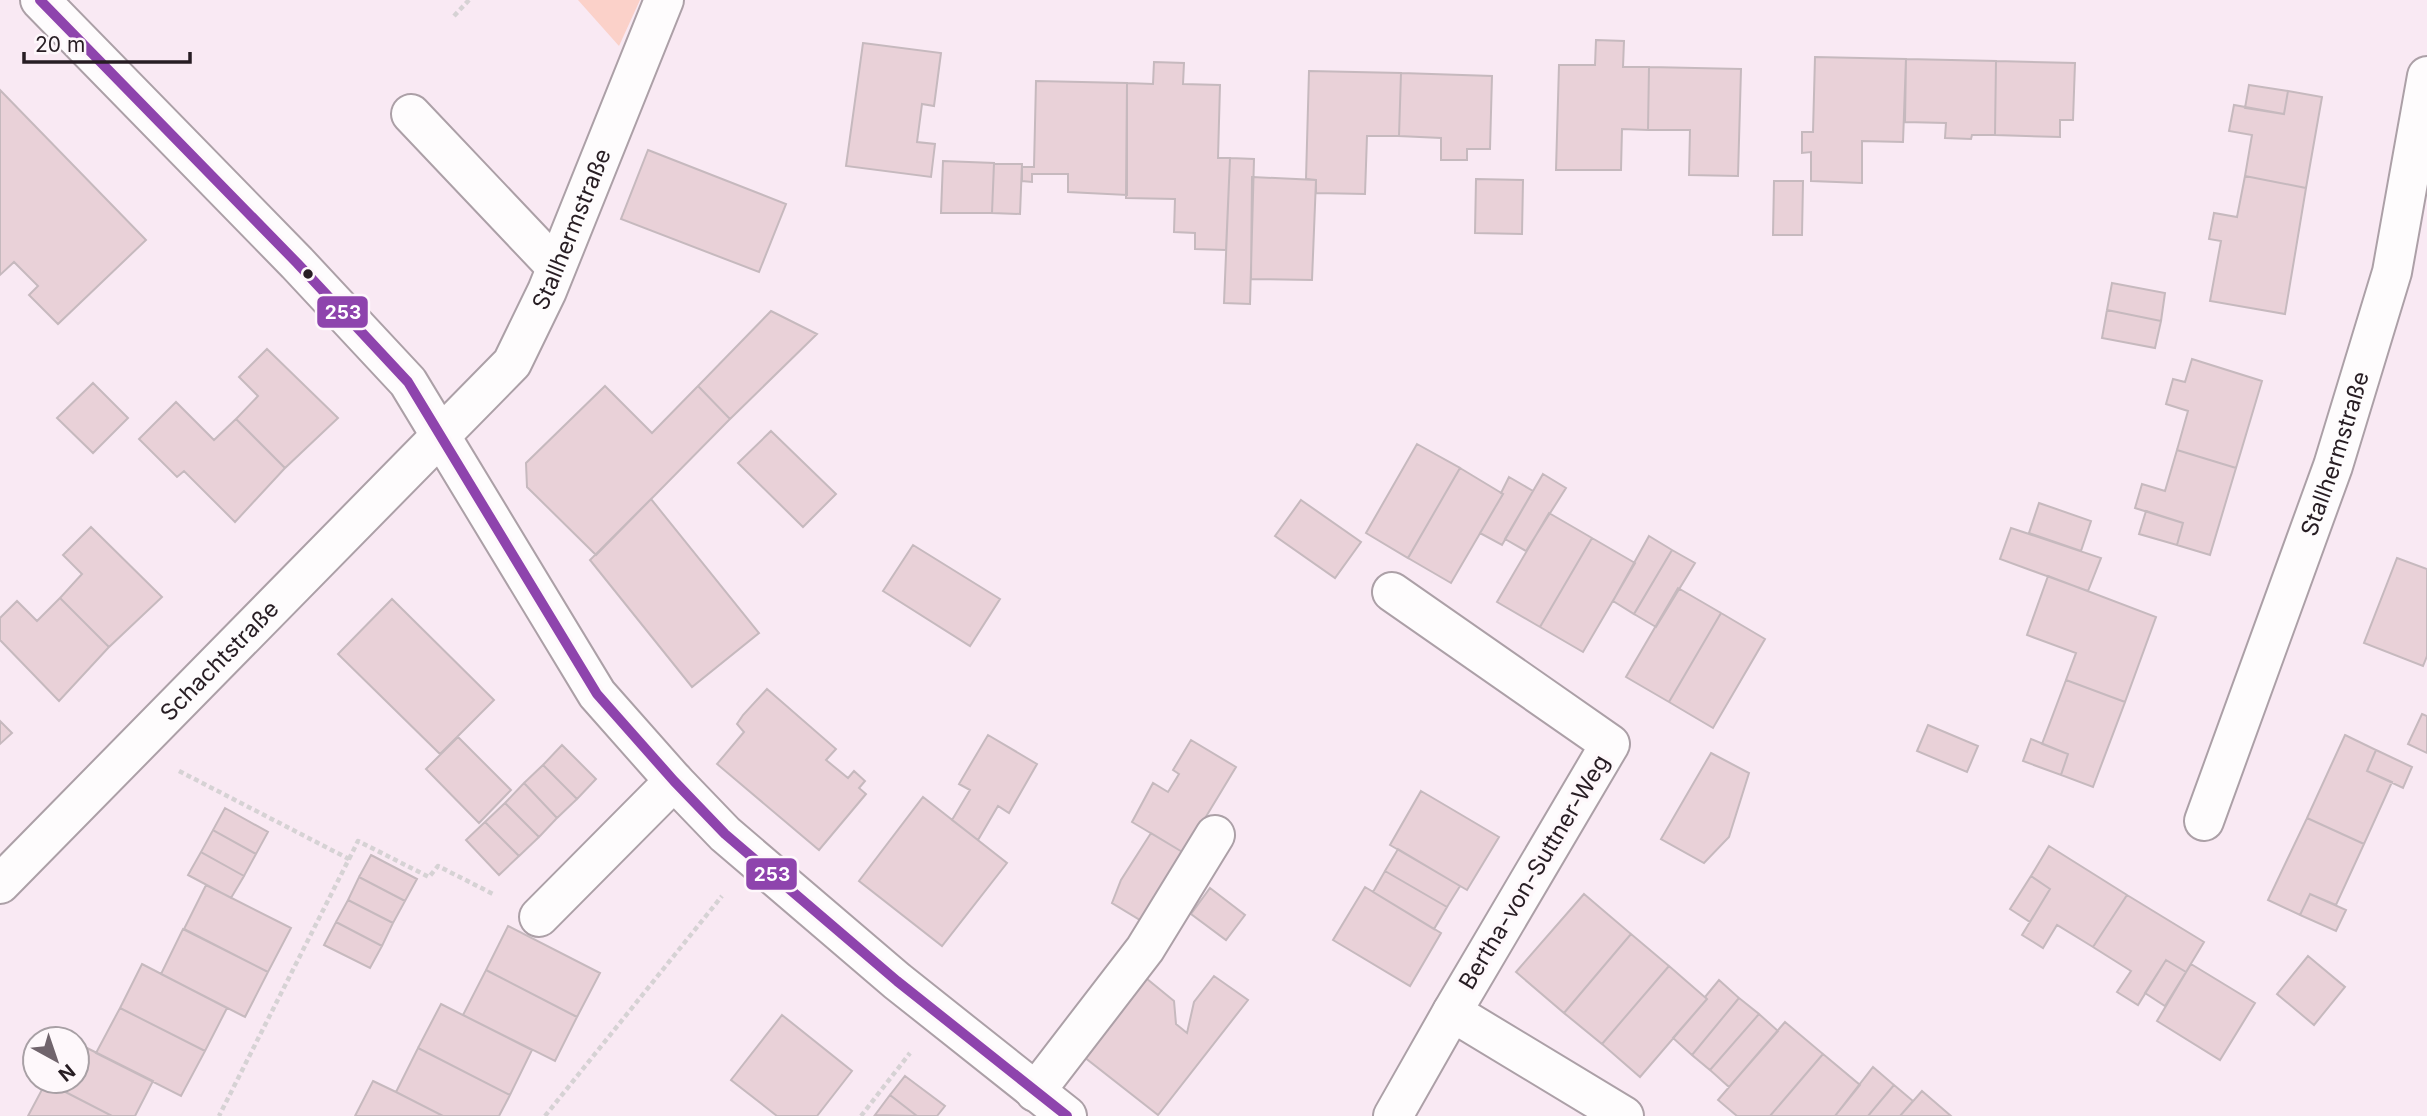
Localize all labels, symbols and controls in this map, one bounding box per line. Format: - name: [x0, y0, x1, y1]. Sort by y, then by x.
- scale bar: [24, 21, 191, 65]
- text: 20 m: [35, 32, 85, 57]
- street label: Stallhermstraße: [526, 145, 617, 314]
- unlabelled marker: [301, 267, 315, 281]
- line badge: 253: [316, 295, 369, 329]
- text: 253: [325, 301, 361, 324]
- street label: Stallhermstraße: [2295, 368, 2375, 540]
- street label: Schachtstraße: [154, 595, 285, 727]
- street label: Bertha-von-Suttner-Weg: [1453, 750, 1615, 994]
- line badge: 253: [745, 857, 798, 891]
- text: 253: [754, 863, 790, 886]
- north arrow: [21, 1025, 91, 1095]
- text: N: [54, 1059, 80, 1086]

